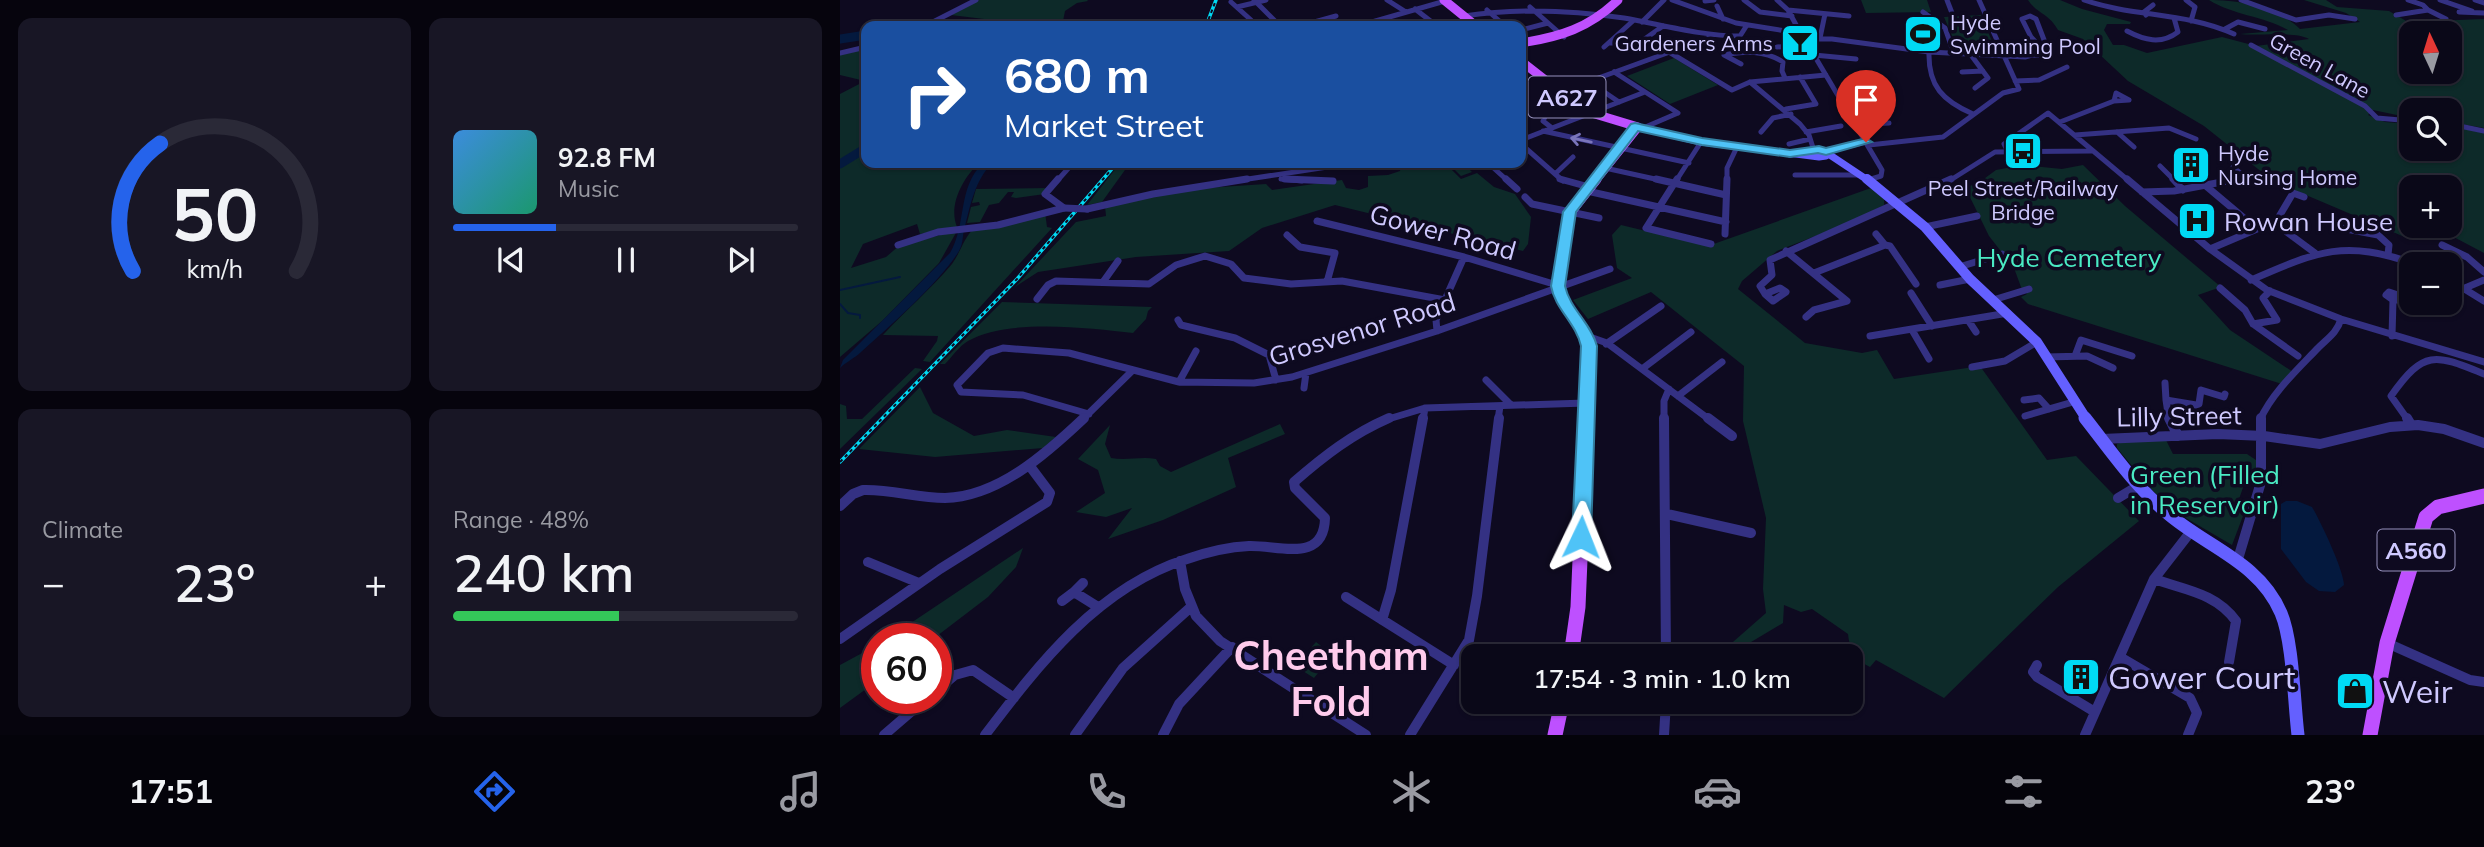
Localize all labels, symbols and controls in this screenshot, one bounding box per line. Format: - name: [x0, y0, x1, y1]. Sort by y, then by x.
- place label: Hyde Swimming Pool: [1950, 9, 2101, 59]
- sports icon: Hyde Swimming Pool: [1902, 13, 1944, 55]
- north arrow: [2399, 21, 2462, 84]
- map controls: [2399, 21, 2462, 315]
- bar icon: Gardeners Arms: [1779, 22, 1821, 64]
- street label: Green Lane: [2265, 27, 2375, 103]
- place label: Gardeners Arms: [1614, 30, 1773, 56]
- text: 680 m: [1004, 44, 1150, 105]
- icon: right: [889, 49, 980, 140]
- pin: [1836, 70, 1896, 142]
- road number: A627: [1528, 76, 1606, 118]
- icon: arrive: [1847, 81, 1885, 119]
- button: search: [2399, 98, 2462, 161]
- text: Market Street: [1004, 105, 1204, 145]
- bus stop icon: Peel Street/Railway Bridge: [2002, 130, 2044, 172]
- one-way arrow: [1570, 132, 1593, 146]
- place label: Hyde Nursing Home: [2218, 140, 2357, 190]
- text: 92.8 FM: [558, 141, 656, 174]
- building icon: Hyde Nursing Home: [2170, 144, 2212, 186]
- text: 50: [171, 168, 258, 259]
- text: Music: [558, 174, 619, 203]
- place label: Peel Street/Railway Bridge: [1928, 175, 2118, 225]
- button: +: [2399, 175, 2462, 238]
- street label: Gower Road: [1366, 197, 1520, 267]
- hospital icon: Rowan House: [2176, 200, 2218, 242]
- place label: Rowan House: [2224, 205, 2393, 238]
- icon: previous: [492, 241, 530, 279]
- icon: pause: [607, 241, 645, 279]
- icon: next: [722, 241, 760, 279]
- park label: Hyde Cemetery: [1976, 241, 2162, 274]
- button: −: [2399, 252, 2462, 315]
- text: km/h: [186, 253, 243, 284]
- street label: Grosvenor Road: [1265, 285, 1459, 373]
- street label: Lilly Street: [2116, 398, 2242, 434]
- park label: Green (Filled in Reservoir): [2130, 458, 2280, 521]
- position arrow: [1544, 500, 1618, 574]
- text: Range · 48%: [453, 505, 589, 534]
- text: Climate: [42, 515, 123, 544]
- road number: A560: [2378, 530, 2454, 570]
- text: 240 km: [453, 540, 634, 605]
- text: 23°: [174, 550, 255, 615]
- text: −: [42, 559, 65, 607]
- text: +: [364, 559, 387, 607]
- speed limit sign: 60: [861, 623, 952, 714]
- district label: Cheetham Fold: [1233, 630, 1429, 726]
- building icon: Gower Court: [2060, 656, 2102, 698]
- place label: Gower Court: [2108, 657, 2296, 697]
- text: 17:54 · 3 min · 1.0 km: [1533, 662, 1791, 695]
- shop icon: Weir: [2334, 670, 2376, 712]
- place label: Weir: [2382, 671, 2453, 711]
- icon: directions: [470, 767, 519, 816]
- icon: music: [776, 767, 825, 816]
- icon: phone: [1082, 767, 1131, 816]
- icon: climate: [1387, 767, 1436, 816]
- icon: car: [1693, 767, 1742, 816]
- icon: filters: [1999, 767, 2048, 816]
- text: 17:51: [128, 771, 213, 811]
- text: 23°: [2305, 771, 2355, 811]

